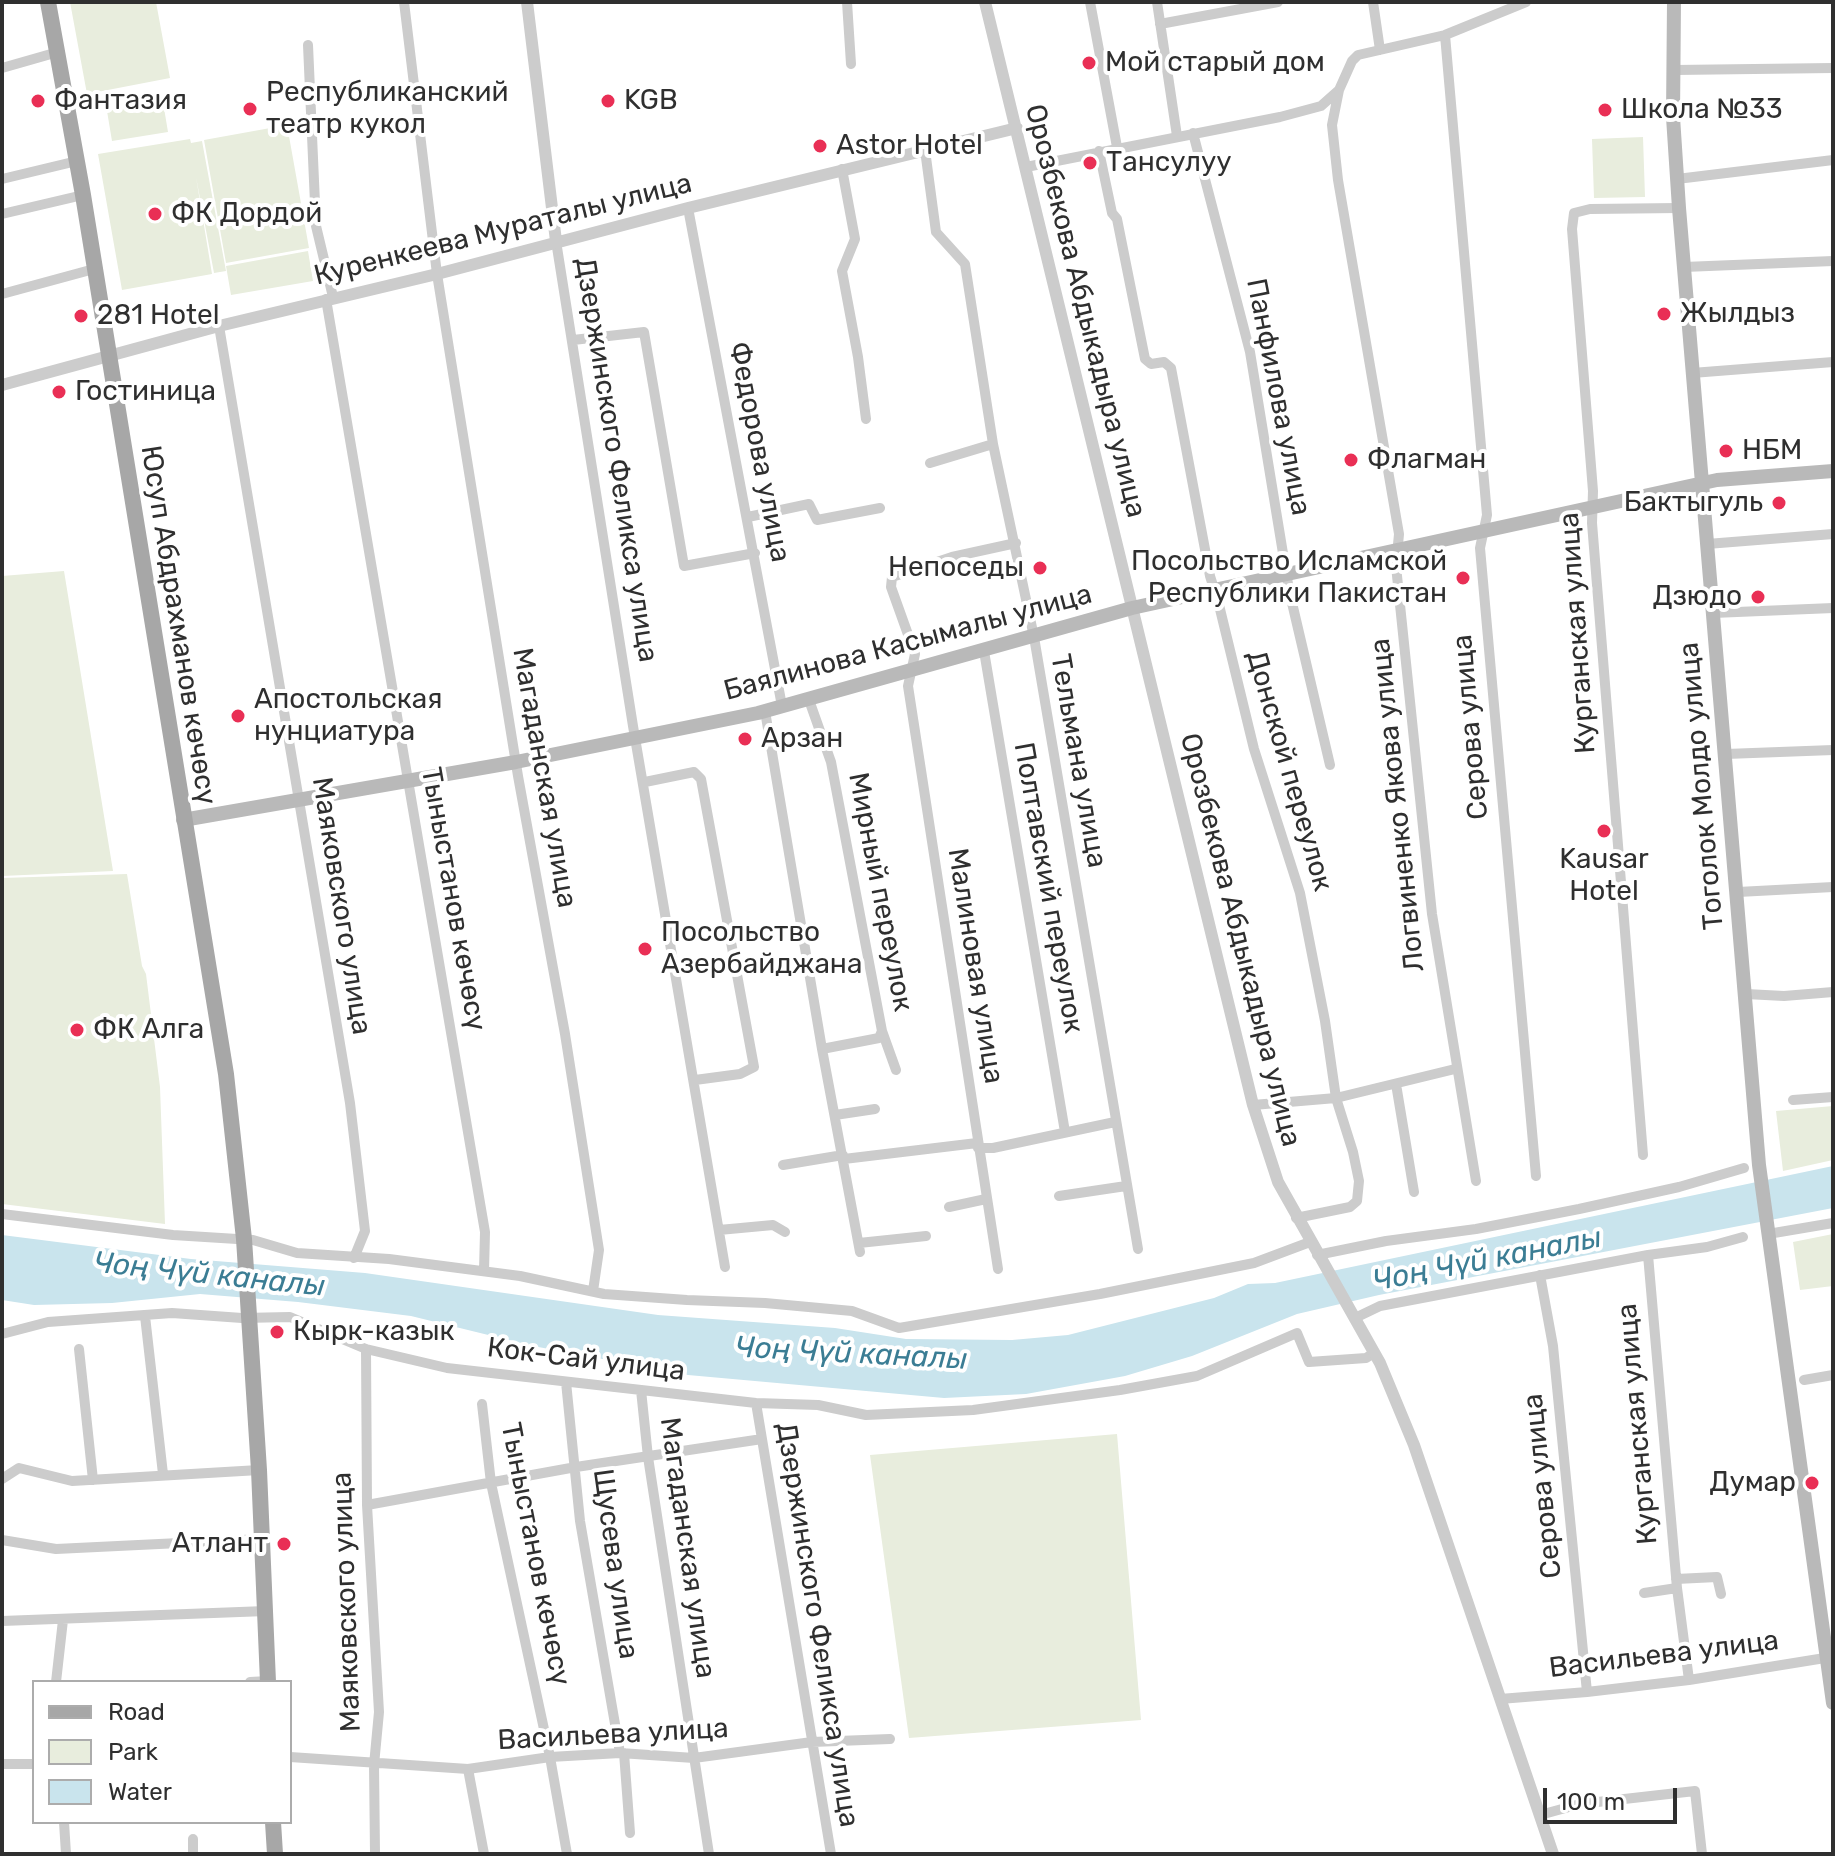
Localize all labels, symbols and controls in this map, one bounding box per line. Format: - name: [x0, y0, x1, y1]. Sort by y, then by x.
- place label: Мой старый дом: [1105, 46, 1325, 80]
- marker: Мой старый дом: [1080, 54, 1098, 72]
- place label: Республиканский театр кукол: [266, 76, 509, 142]
- place label: Фантазия: [54, 84, 187, 118]
- place label: KGB: [624, 84, 678, 118]
- marker: Фантазия: [29, 92, 47, 110]
- marker: KGB: [599, 92, 617, 110]
- place label: Школа №33: [1621, 93, 1783, 127]
- marker: Республиканский театр кукол: [241, 100, 259, 118]
- street label: Орозбекова Абдыкадыра улица: [1017, 101, 1153, 521]
- marker: Школа №33: [1596, 101, 1614, 119]
- place label: Astor Hotel: [836, 129, 983, 163]
- marker: Astor Hotel: [811, 137, 829, 155]
- place label: Тансулуу: [1106, 146, 1232, 180]
- marker: Тансулуу: [1081, 154, 1099, 172]
- street label: Куренкеева Мураталы улица: [311, 167, 695, 293]
- place label: ФК Дордой: [171, 197, 322, 231]
- marker: ФК Дордой: [146, 205, 164, 223]
- street label: Дзержинского Феликса улица: [567, 255, 665, 665]
- street label: Панфилова улица: [1239, 276, 1317, 518]
- place label: Жылдыз: [1680, 297, 1795, 331]
- place label: 281 Hotel: [97, 299, 219, 333]
- marker: Жылдыз: [1655, 305, 1673, 323]
- marker: 281 Hotel: [72, 307, 90, 325]
- street label: Федорова улица: [721, 339, 797, 565]
- place label: Гостиница: [75, 375, 216, 409]
- marker: Гостиница: [50, 383, 68, 401]
- place label: НБМ: [1742, 434, 1802, 468]
- marker: НБМ: [1717, 442, 1735, 460]
- street label: Юсуп Абдрахманов көчөсү: [133, 443, 223, 807]
- place label: Флагман: [1367, 443, 1486, 477]
- marker: Флагман: [1342, 451, 1360, 469]
- place label: Бактыгуль: [1624, 486, 1763, 520]
- marker: Бактыгуль: [1770, 494, 1788, 512]
- street label: Курганская улица: [1553, 511, 1603, 755]
- place label: Посольство Исламской Республики Пакистан: [1131, 545, 1447, 611]
- place label: Непоседы: [888, 551, 1024, 585]
- marker: Непоседы: [1031, 559, 1049, 577]
- marker: Посольство Исламской Республики Пакистан: [1454, 569, 1472, 587]
- street label: Баялинова Касымалы улица: [720, 578, 1096, 708]
- place label: Дзюдо: [1653, 580, 1742, 614]
- marker: Дзюдо: [1749, 588, 1767, 606]
- street label: Серова улица: [1446, 633, 1496, 821]
- street label: Логвиненко Якова улица: [1364, 637, 1432, 973]
- street label: Тоголок Молдо улица: [1673, 641, 1731, 931]
- street label: Магаданская улица: [505, 646, 583, 910]
- street label: Донской переулок: [1239, 647, 1339, 895]
- street label: Тельмана улица: [1043, 651, 1113, 871]
- place label: Апостольская нунциатура: [254, 683, 442, 749]
- marker: Апостольская нунциатура: [229, 707, 247, 725]
- place label: Арзан: [761, 722, 843, 756]
- marker: Арзан: [736, 730, 754, 748]
- street label: Орозбекова Абдыкадыра улица: [1172, 730, 1308, 1150]
- street label: Полтавский переулок: [1006, 740, 1090, 1036]
- street label: Тыныстанов көчөсү: [413, 765, 493, 1033]
- street label: Мирный переулок: [840, 770, 920, 1014]
- street label: Маяковского улица: [304, 775, 378, 1037]
- marker: Kausar Hotel: [1595, 822, 1613, 840]
- place label: Kausar Hotel: [1559, 843, 1649, 909]
- street label: Малиновая улица: [940, 846, 1010, 1086]
- place label: Посольство Азербайджана: [661, 916, 862, 982]
- marker: Посольство Азербайджана: [636, 940, 654, 958]
- place label: ФК Алга: [93, 1013, 204, 1047]
- marker: ФК Алга: [68, 1021, 86, 1039]
- water label: Чоң Чүй каналы: [1369, 1220, 1605, 1300]
- water label: Чоң Чүй каналы: [91, 1245, 327, 1305]
- street label: Курганская улица: [1611, 1302, 1665, 1546]
- place label: Кырк-казык: [293, 1315, 454, 1349]
- marker: Кырк-казык: [268, 1323, 286, 1341]
- water label: Чоң Чүй каналы: [734, 1330, 968, 1378]
- street label: Кок-Сай улица: [485, 1331, 687, 1389]
- street label: Серова улица: [1517, 1392, 1569, 1580]
- street label: Магаданская улица: [652, 1415, 722, 1681]
- street label: Тыныстанов көчөсү: [493, 1420, 577, 1688]
- street label: Дзержинского Феликса улица: [768, 1420, 866, 1830]
- place label: Думар: [1710, 1466, 1796, 1500]
- street label: Щусева улица: [585, 1467, 645, 1661]
- street label: Маяковского улица: [326, 1471, 368, 1733]
- marker: Думар: [1803, 1474, 1821, 1492]
- place label: Атлант: [172, 1527, 268, 1561]
- marker: Атлант: [275, 1535, 293, 1553]
- street label: Васильева улица: [1547, 1624, 1781, 1686]
- legend: [32, 1680, 292, 1824]
- text: Road: [108, 1698, 165, 1726]
- street label: Васильева улица: [497, 1712, 729, 1758]
- text: Park: [108, 1738, 158, 1766]
- scale bar: [1547, 1772, 1681, 1822]
- text: Water: [108, 1778, 172, 1806]
- text: 100 m: [1557, 1788, 1625, 1816]

